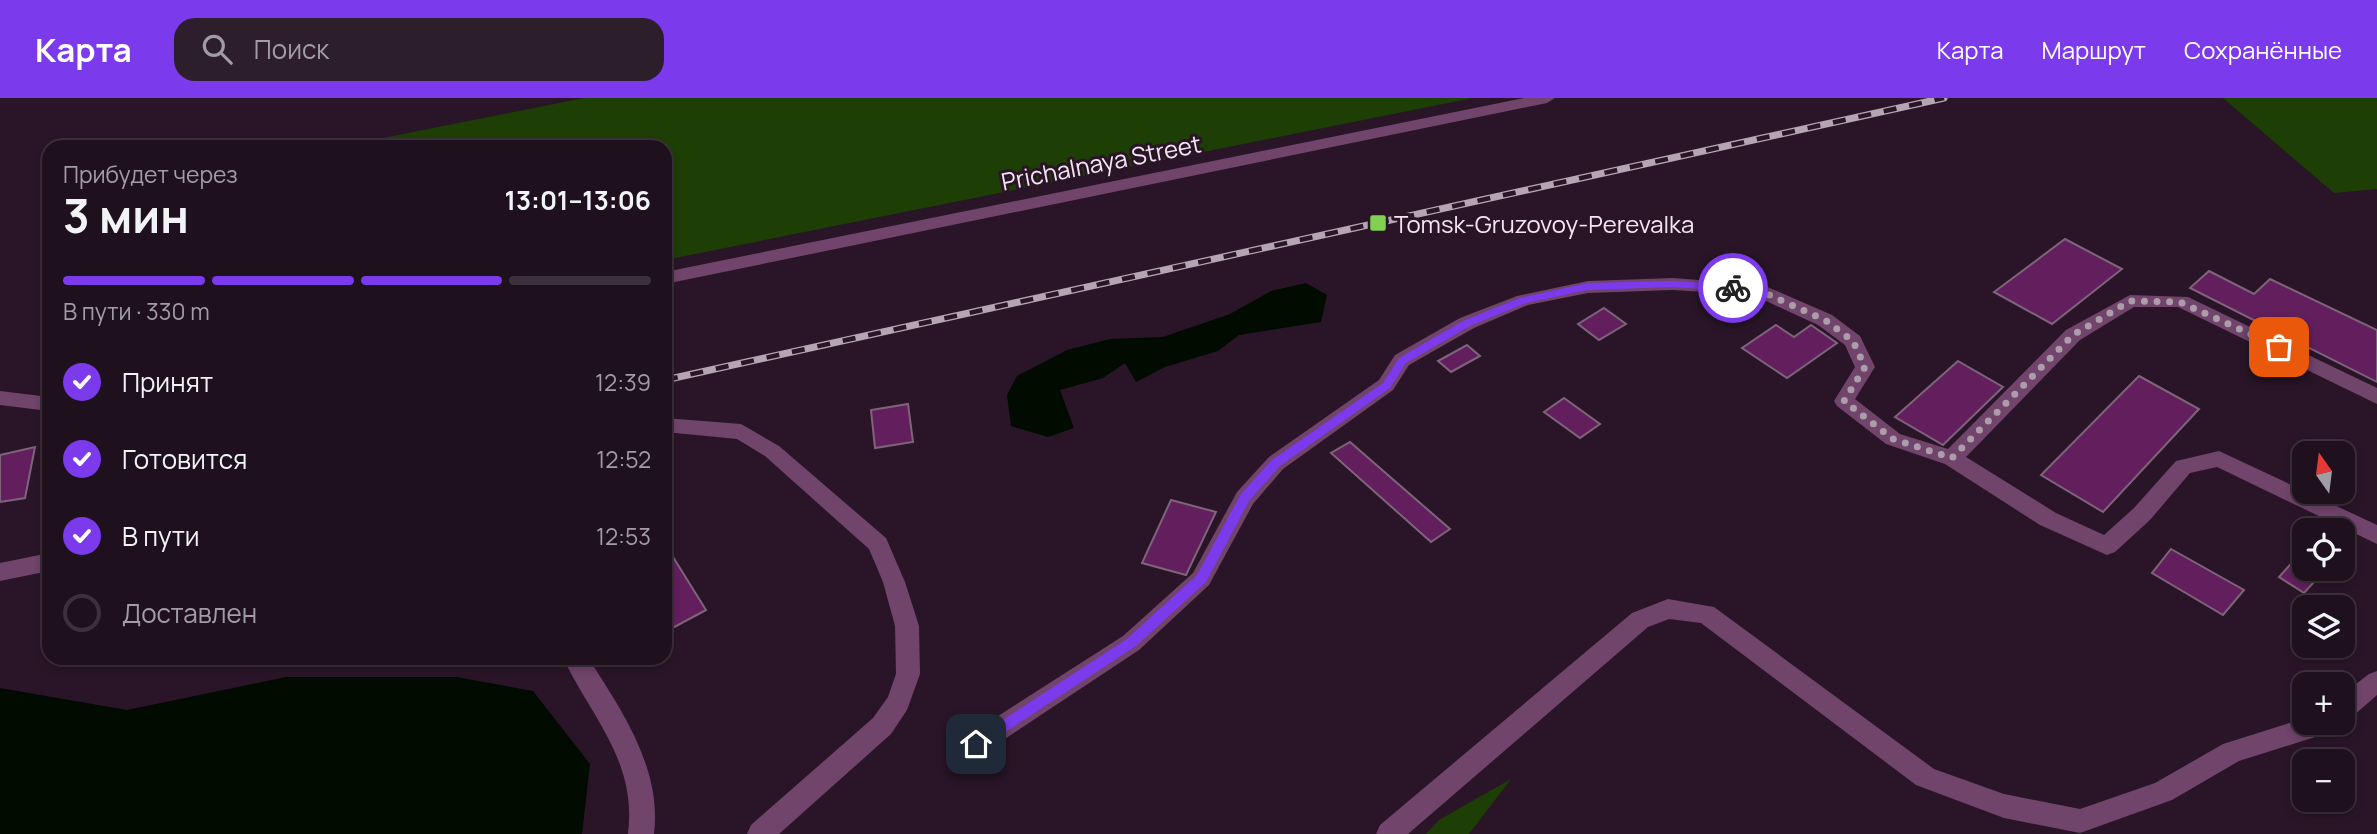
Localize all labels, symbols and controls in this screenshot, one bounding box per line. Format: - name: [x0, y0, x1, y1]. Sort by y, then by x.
- search box: [174, 18, 664, 81]
- text: Карта: [35, 27, 132, 72]
- icon: search: [198, 30, 236, 68]
- text: Поиск: [254, 31, 329, 67]
- text: Карта: [1937, 33, 2004, 66]
- text: Маршрут: [2042, 33, 2146, 66]
- text: Сохранённые: [2184, 33, 2342, 66]
- street label: Prichalnaya Street: [998, 126, 1204, 198]
- text: Прибудет через: [63, 158, 238, 190]
- text: 13:01–13:06: [505, 182, 651, 218]
- text: 3 мин: [63, 184, 189, 247]
- place label: Tomsk-Gruzovoy-Perevalka: [1394, 207, 1694, 240]
- marker: Tomsk-Gruzovoy-Perevalka: [1368, 213, 1388, 233]
- courier: [1698, 253, 1768, 323]
- icon: bike: [1714, 269, 1752, 307]
- text: В пути · 330 m: [63, 295, 210, 327]
- pin: [2249, 317, 2309, 377]
- icon: bag: [2260, 328, 2298, 366]
- icon: check: [63, 363, 101, 401]
- text: Принят: [122, 364, 213, 400]
- text: 12:39: [595, 366, 651, 398]
- icon: check: [63, 440, 101, 478]
- text: Готовится: [122, 441, 247, 477]
- north arrow: [2292, 441, 2356, 504]
- map controls: [2292, 441, 2355, 812]
- text: 12:52: [596, 443, 651, 475]
- icon: check: [63, 517, 101, 555]
- text: В пути: [122, 518, 200, 554]
- button: locate: [2292, 518, 2355, 581]
- text: 12:53: [596, 520, 651, 552]
- text: Доставлен: [122, 595, 257, 631]
- button: layers: [2292, 595, 2355, 658]
- button: +: [2292, 672, 2355, 735]
- pin: [946, 714, 1006, 774]
- icon: home: [957, 725, 995, 763]
- button: −: [2292, 749, 2355, 812]

